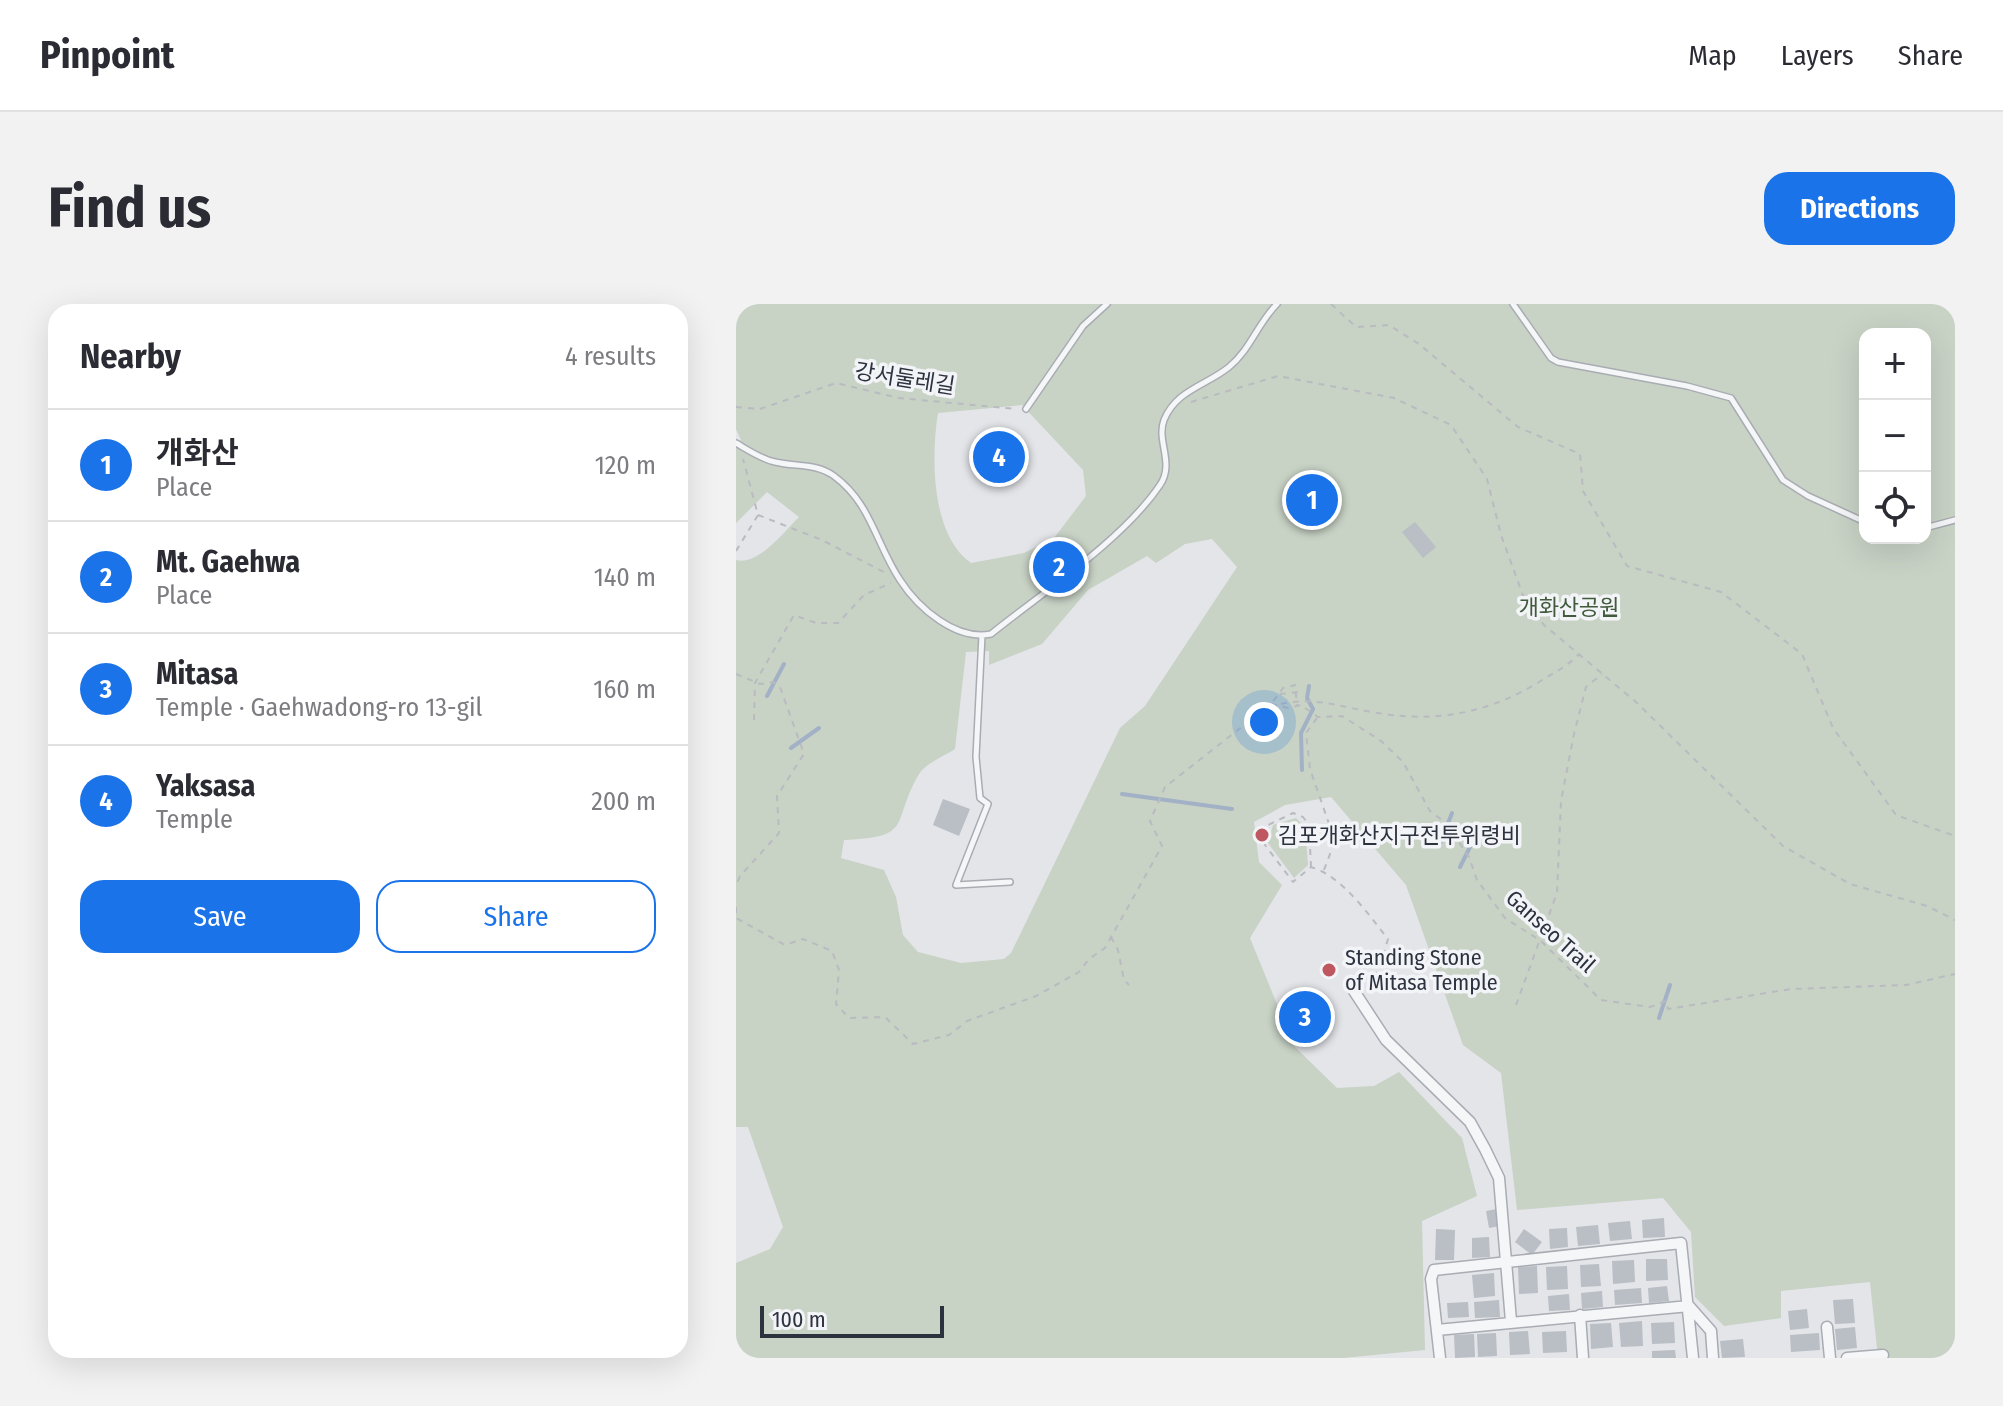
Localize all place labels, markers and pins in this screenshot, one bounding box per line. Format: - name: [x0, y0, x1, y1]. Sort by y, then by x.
- pin: 4: [973, 427, 1025, 487]
- pin: 1: [1286, 470, 1338, 530]
- pin: 2: [1033, 537, 1085, 597]
- place label: 김포개화산지구전투위령비: [1278, 822, 1521, 849]
- marker: 김포개화산지구전투위령비: [1253, 826, 1271, 844]
- place label: Standing Stone of Mitasa Temple: [1345, 944, 1498, 996]
- marker: Standing Stone of Mitasa Temple: [1320, 961, 1338, 979]
- pin: 3: [1279, 987, 1331, 1047]

